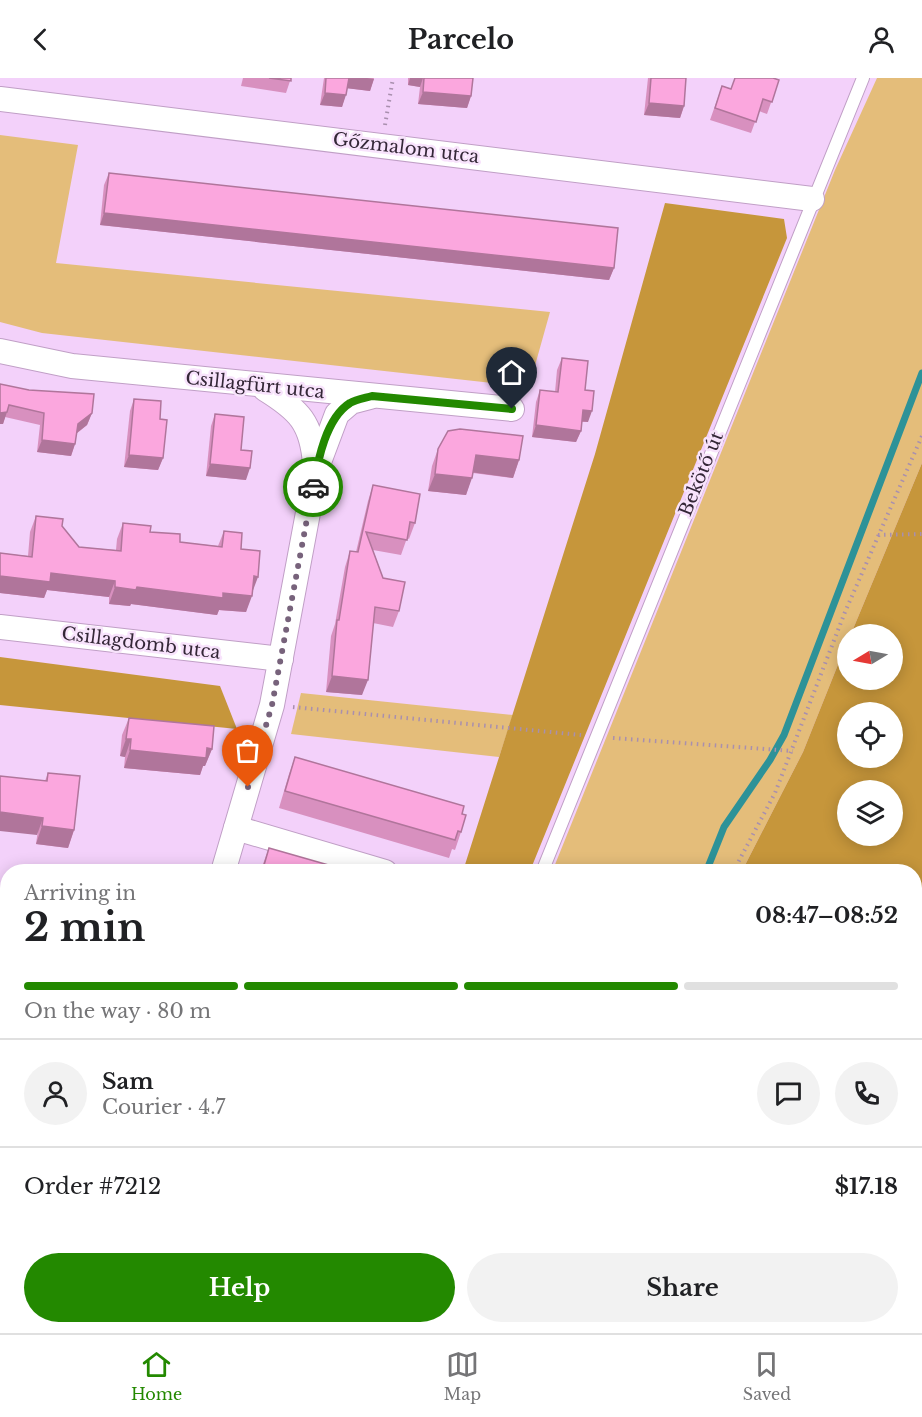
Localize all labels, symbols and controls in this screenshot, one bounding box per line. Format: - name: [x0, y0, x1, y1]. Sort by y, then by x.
- icon: back: [24, 23, 57, 56]
- text: Parcelo: [408, 23, 514, 56]
- icon: person: [865, 23, 898, 56]
- street label: Gőzmalom utca: [332, 128, 480, 168]
- pin: [486, 347, 537, 409]
- icon: home: [495, 356, 528, 389]
- street label: Csillagfürt utca: [184, 367, 326, 403]
- street label: Bekötő út: [674, 428, 728, 519]
- courier: [283, 457, 343, 517]
- icon: car: [297, 471, 330, 504]
- street label: Csillagdomb utca: [60, 622, 222, 664]
- north arrow: [837, 624, 903, 690]
- map controls: [837, 624, 903, 846]
- button: locate: [837, 702, 903, 768]
- pin: [222, 725, 273, 787]
- icon: bag: [231, 734, 264, 767]
- button: layers: [837, 780, 903, 846]
- text: Arriving in: [24, 881, 136, 905]
- text: 08:47–08:52: [755, 902, 898, 929]
- text: 2 min: [24, 903, 145, 952]
- text: On the way · 80 m: [24, 999, 211, 1023]
- button: person: [24, 1062, 87, 1125]
- button: chat: [757, 1062, 820, 1125]
- button: phone: [835, 1062, 898, 1125]
- text: Sam: [102, 1068, 154, 1095]
- text: Courier · 4.7: [102, 1095, 225, 1119]
- text: Order #7212: [24, 1173, 161, 1200]
- text: $17.18: [835, 1173, 898, 1200]
- button: Help: [24, 1253, 455, 1322]
- button: Share: [467, 1253, 898, 1322]
- tab: Home: [131, 1348, 182, 1404]
- tab: Map: [444, 1348, 481, 1404]
- tab: Saved: [743, 1348, 791, 1404]

